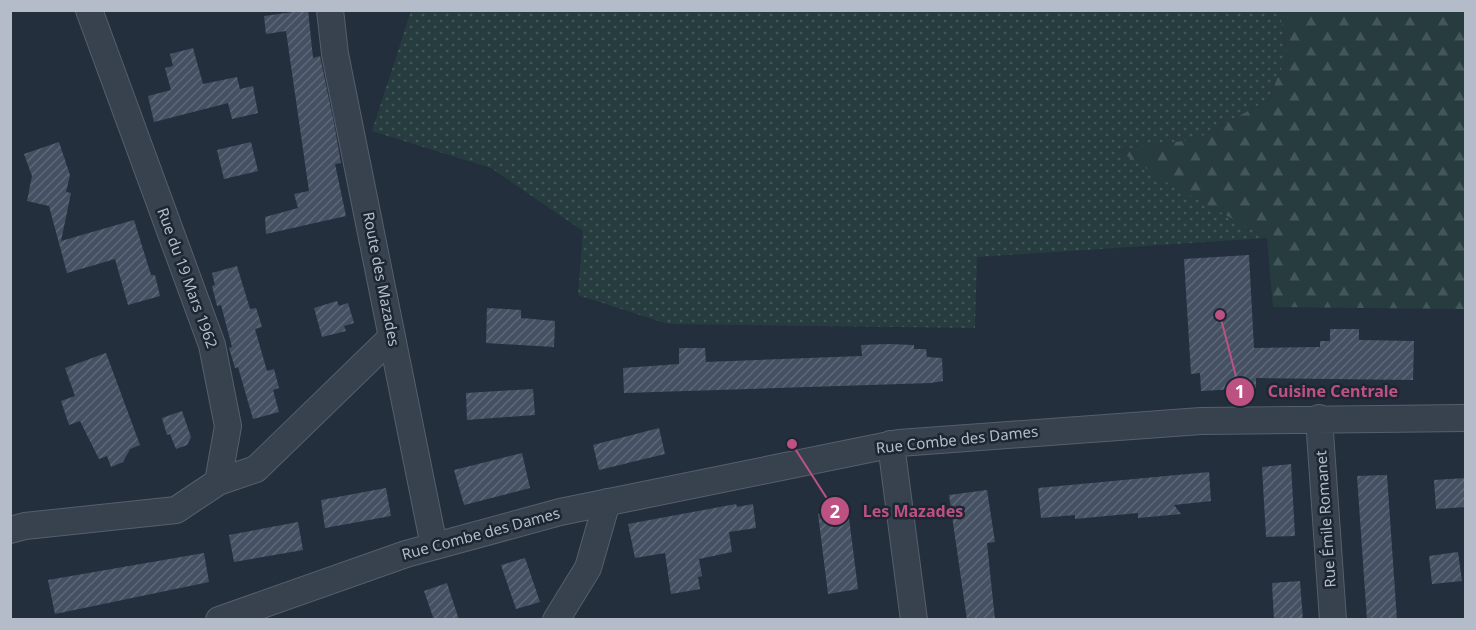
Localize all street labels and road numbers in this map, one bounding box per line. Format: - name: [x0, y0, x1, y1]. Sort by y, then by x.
- street label: Rue du 19 Mars 1962: [153, 205, 223, 351]
- street label: Route des Mazades: [359, 210, 405, 348]
- street label: Rue Combe des Dames: [875, 421, 1039, 457]
- street label: Rue Émile Romanet: [1310, 449, 1340, 588]
- street label: Rue Combe des Dames: [399, 502, 562, 564]

